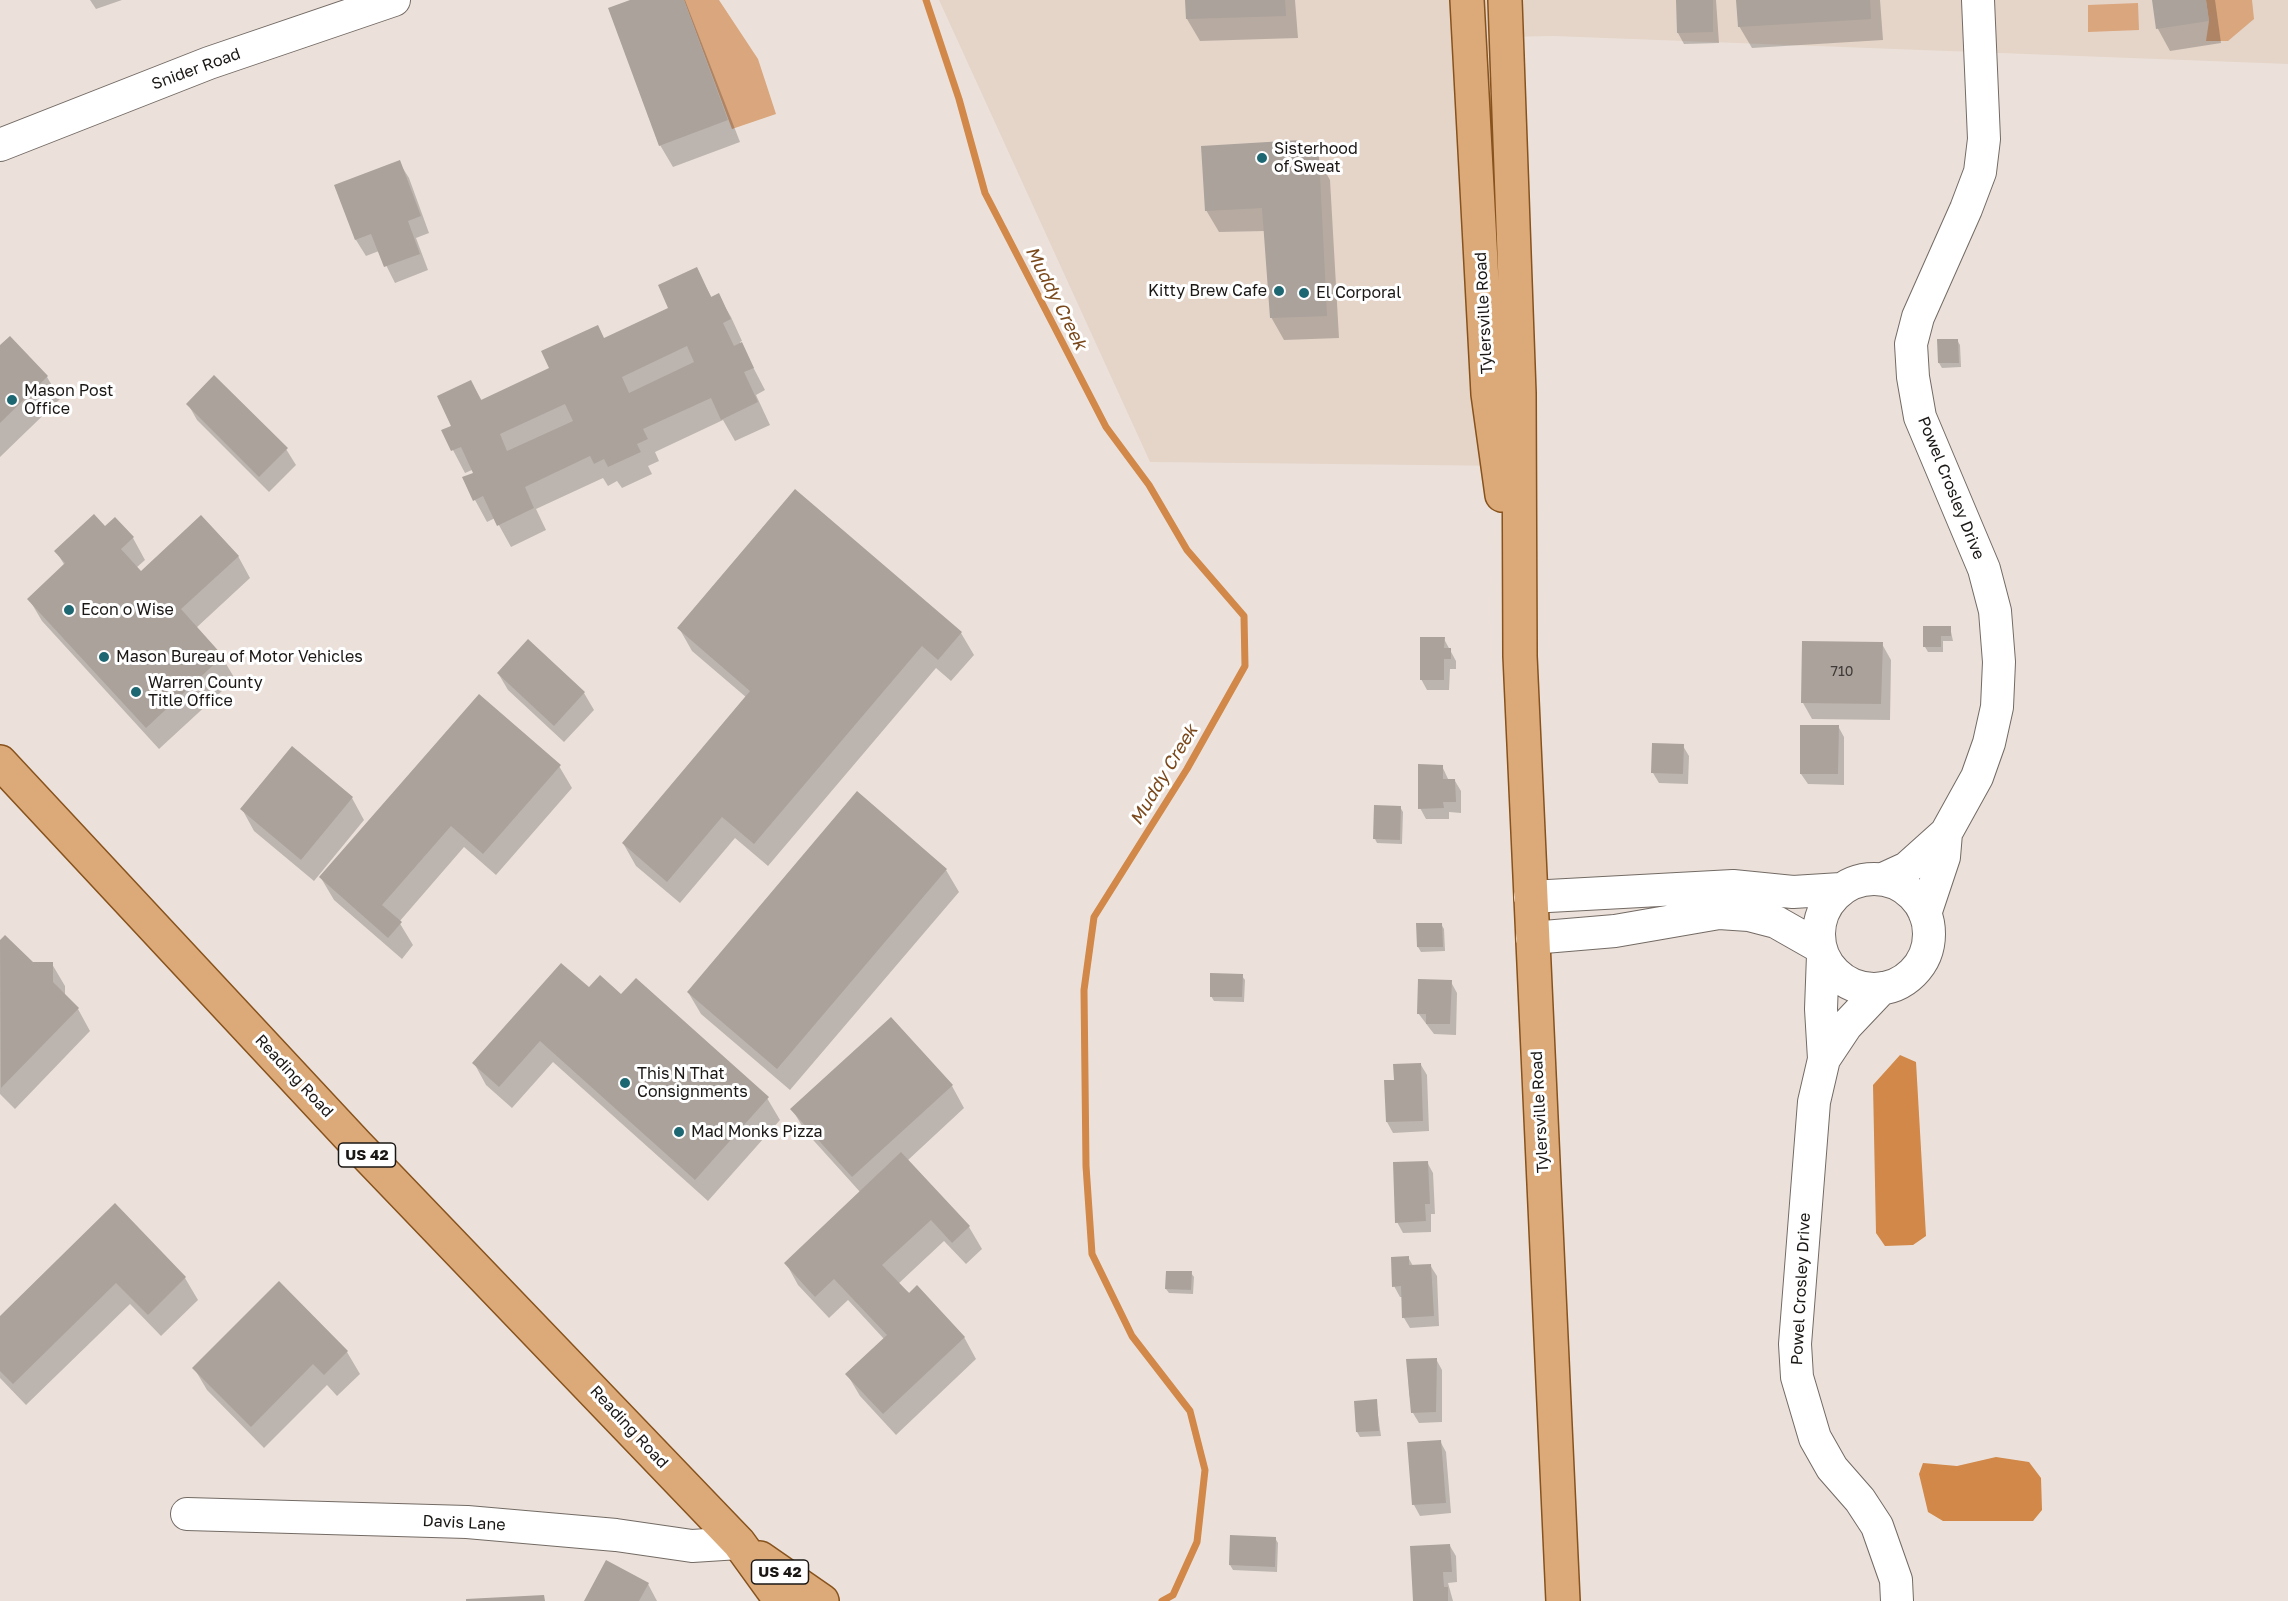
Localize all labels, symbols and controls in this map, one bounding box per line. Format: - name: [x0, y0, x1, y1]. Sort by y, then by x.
- street label: Snider Road: [149, 44, 243, 94]
- place label: Sisterhood of Sweat: [1274, 139, 1358, 177]
- marker: Sisterhood of Sweat: [1255, 151, 1269, 165]
- water label: Muddy Creek: [1021, 243, 1091, 353]
- street label: Tylersville Road: [1471, 251, 1497, 375]
- place label: Kitty Brew Cafe: [1148, 281, 1267, 301]
- place label: El Corporal: [1316, 283, 1401, 303]
- marker: Kitty Brew Cafe: [1272, 284, 1286, 298]
- marker: El Corporal: [1297, 286, 1311, 300]
- place label: Mason Post Office: [24, 381, 114, 419]
- marker: Mason Post Office: [5, 393, 19, 407]
- street label: Powel Crosley Drive: [1914, 414, 1988, 562]
- place label: Econ o Wise: [81, 600, 174, 620]
- marker: Econ o Wise: [62, 603, 76, 617]
- place label: Mason Bureau of Motor Vehicles: [116, 647, 363, 667]
- marker: Mason Bureau of Motor Vehicles: [97, 650, 111, 664]
- house number: 710: [1831, 664, 1853, 680]
- place label: Warren County Title Office: [148, 673, 263, 711]
- marker: Warren County Title Office: [129, 685, 143, 699]
- water label: Muddy Creek: [1126, 721, 1202, 829]
- street label: Reading Road: [251, 1031, 337, 1121]
- street label: Tylersville Road: [1527, 1050, 1553, 1174]
- place label: This N That Consignments: [637, 1064, 748, 1102]
- marker: This N That Consignments: [618, 1076, 632, 1090]
- place label: Mad Monks Pizza: [691, 1122, 823, 1142]
- marker: Mad Monks Pizza: [672, 1125, 686, 1139]
- road number: US 42: [338, 1143, 395, 1167]
- street label: Powel Crosley Drive: [1787, 1212, 1815, 1366]
- street label: Reading Road: [586, 1382, 672, 1472]
- street label: Davis Lane: [422, 1511, 506, 1535]
- road number: US 42: [752, 1560, 808, 1584]

